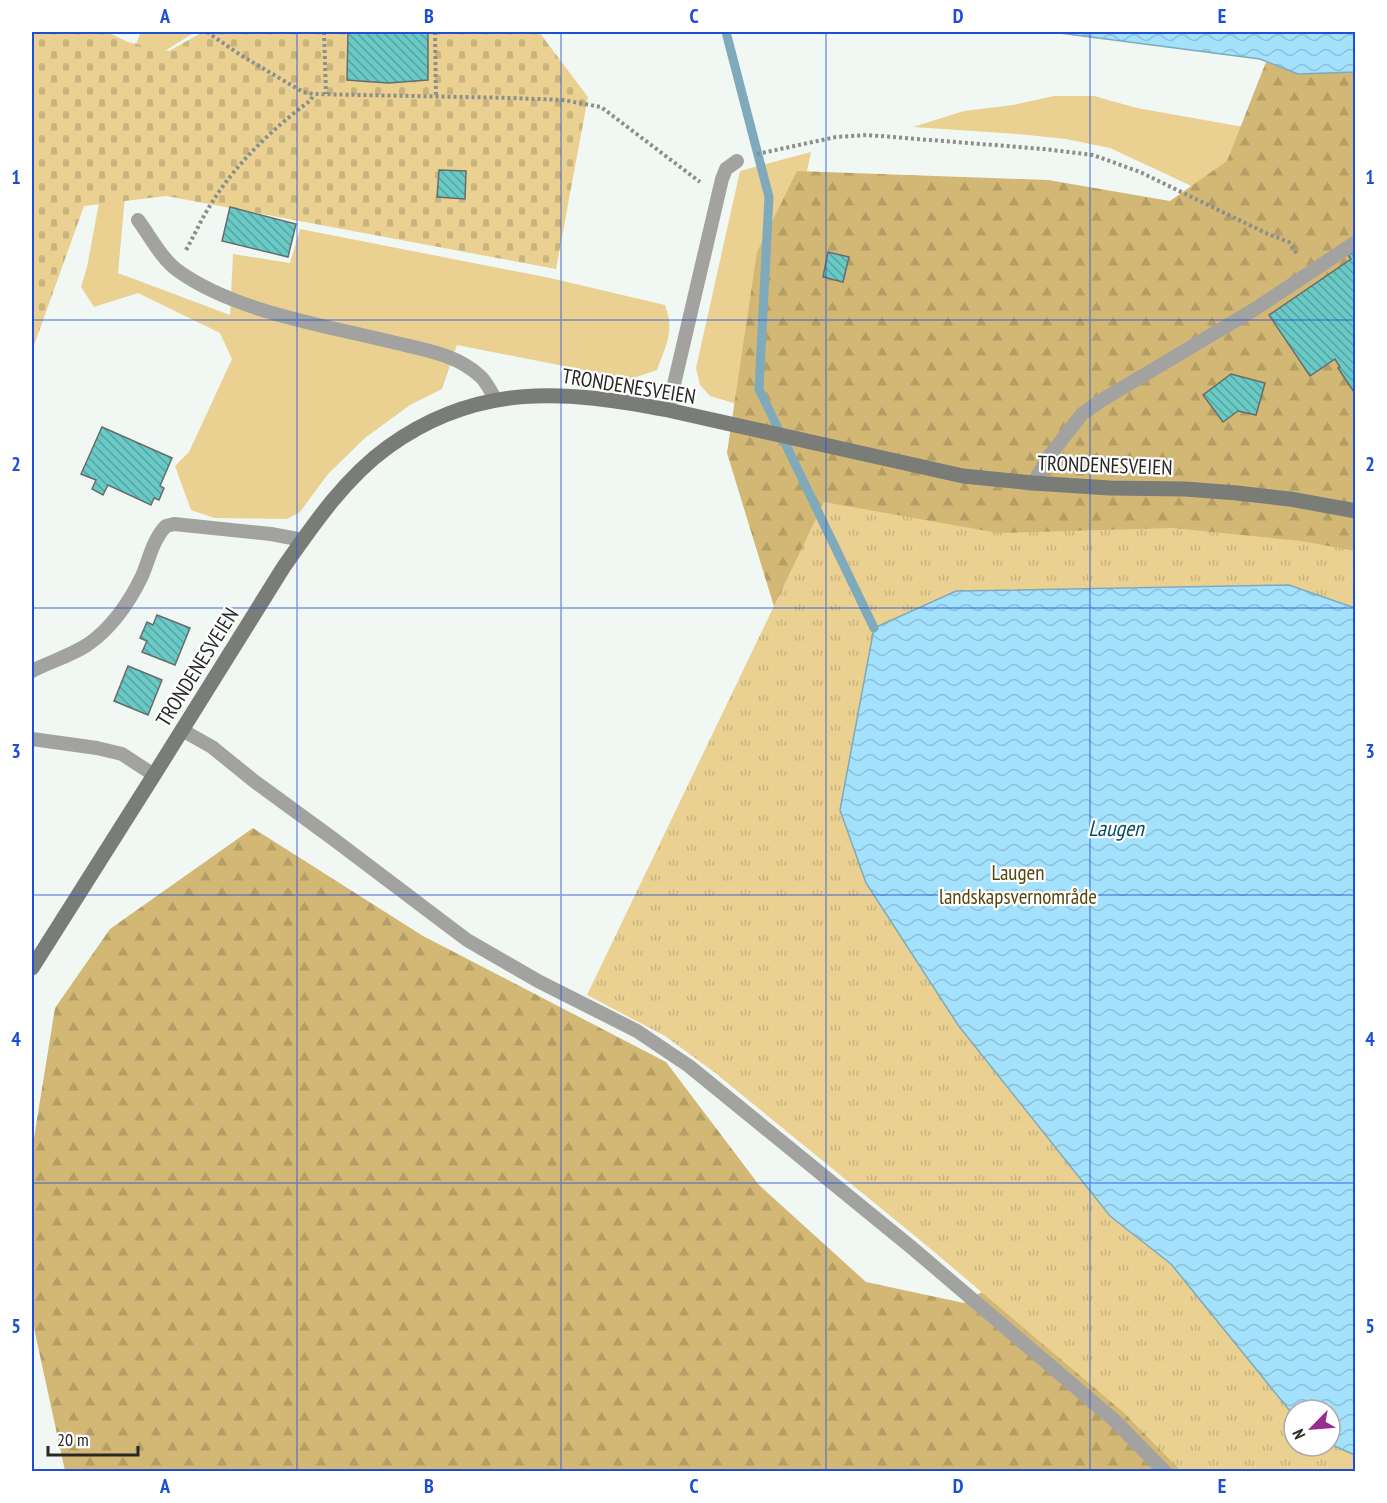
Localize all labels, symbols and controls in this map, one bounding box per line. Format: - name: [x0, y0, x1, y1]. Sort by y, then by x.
- text: A: [159, 3, 171, 29]
- text: B: [424, 3, 434, 29]
- text: C: [689, 3, 699, 29]
- text: D: [953, 3, 964, 29]
- text: E: [1218, 3, 1226, 29]
- text: 1: [11, 164, 21, 190]
- text: 1: [1365, 164, 1375, 190]
- street label: TRONDENESVEIEN: [560, 362, 698, 410]
- street label: TRONDENESVEIEN: [1037, 449, 1173, 481]
- text: 2: [11, 451, 21, 477]
- text: 2: [1365, 451, 1375, 477]
- street label: TRONDENESVEIEN: [150, 603, 244, 731]
- text: 3: [11, 738, 21, 764]
- text: 3: [1365, 738, 1375, 764]
- water label: Laugen: [1088, 814, 1145, 842]
- park label: Laugen landskapsvernområde: [939, 859, 1097, 910]
- text: 4: [11, 1026, 21, 1052]
- text: 4: [1365, 1026, 1375, 1052]
- text: 5: [11, 1313, 21, 1339]
- text: 5: [1365, 1313, 1375, 1339]
- north arrow: [1282, 1398, 1342, 1458]
- scale bar: [48, 1419, 138, 1457]
- text: N: [1288, 1426, 1309, 1442]
- text: 20 m: [57, 1428, 89, 1451]
- text: A: [159, 1473, 171, 1499]
- text: B: [424, 1473, 434, 1499]
- text: C: [689, 1473, 699, 1499]
- text: D: [953, 1473, 964, 1499]
- text: E: [1218, 1473, 1226, 1499]

